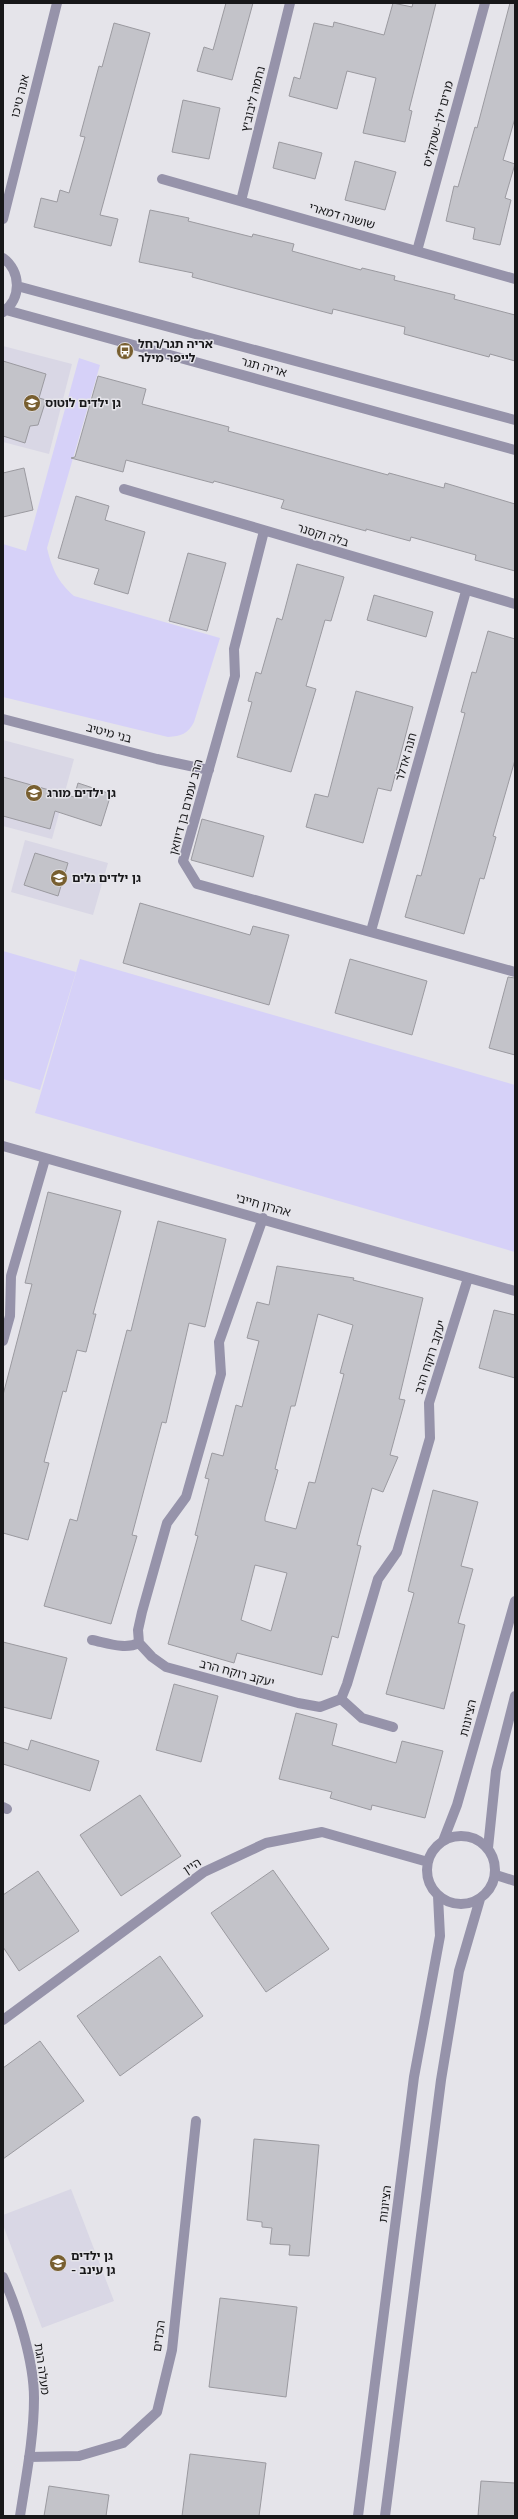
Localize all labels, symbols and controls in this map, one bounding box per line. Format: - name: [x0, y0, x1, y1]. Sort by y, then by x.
- street label: נחמה ליבוביץ: [237, 64, 268, 133]
- street label: אנה טיכו: [7, 72, 32, 119]
- street label: מרים ילן-שטקליס: [419, 79, 456, 169]
- street label: שושנה דמארי: [307, 199, 377, 232]
- place label: אריה תגר/רחל לייפר מילר: [138, 336, 213, 365]
- bus stop icon: אריה תגר/רחל לייפר מילר: [115, 341, 135, 361]
- street label: אריה תגר: [240, 353, 289, 380]
- school or university icon: גן ילדים לוטוס: [22, 393, 42, 413]
- place label: גן ילדים לוטוס: [45, 395, 121, 410]
- street label: בלה וקסנר: [295, 520, 351, 550]
- street label: בני מיטיב: [85, 719, 134, 746]
- street label: חנה אדלר: [391, 731, 420, 783]
- street label: הרב עמרם בן דיוואן: [165, 757, 206, 856]
- school or university icon: גן ילדים מורג: [24, 783, 44, 803]
- place label: גן ילדים מורג: [47, 785, 116, 800]
- school or university icon: גן ילדים גלים: [49, 868, 69, 888]
- place label: גן ילדים גלים: [72, 870, 141, 885]
- street label: אהרון חייבי: [234, 1189, 293, 1220]
- street label: יעקב רוקח הרב: [411, 1318, 449, 1396]
- street label: יעקב רוקח הרב: [198, 1655, 276, 1690]
- street label: הציונות: [456, 1698, 479, 1738]
- street label: היין: [180, 1854, 204, 1877]
- street label: הציונות: [375, 2184, 394, 2223]
- place label: גן ילדים - גן עינב: [71, 2248, 116, 2277]
- school or university icon: גן ילדים - גן עינב: [48, 2253, 68, 2273]
- street label: הכדים: [149, 2319, 168, 2353]
- street label: מעלה הגת: [31, 2342, 54, 2396]

